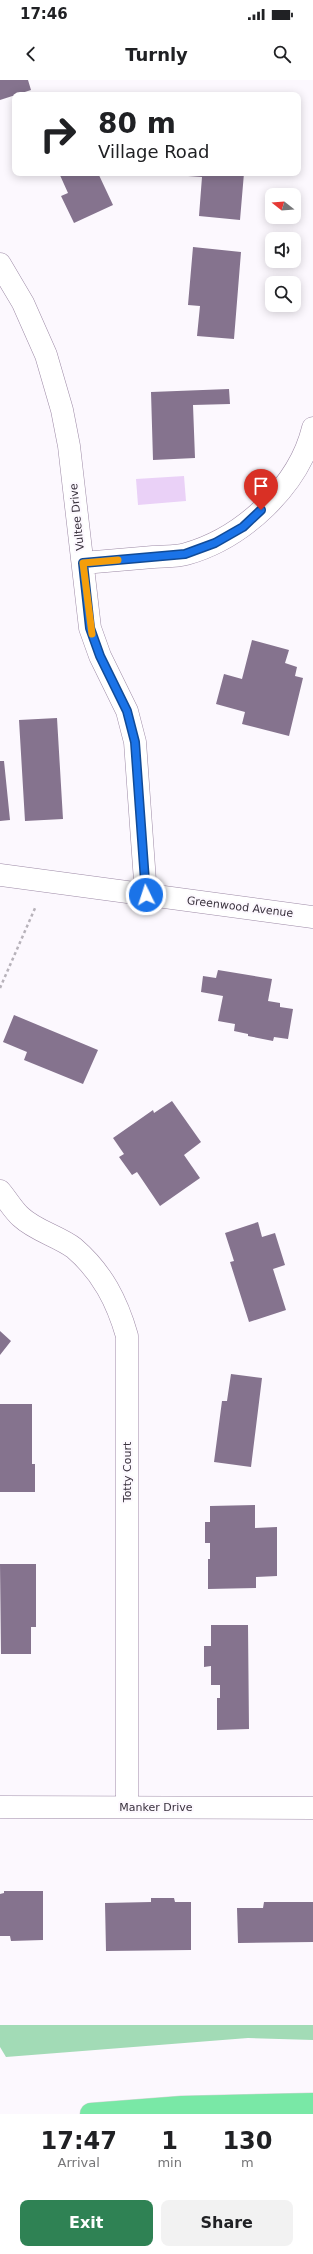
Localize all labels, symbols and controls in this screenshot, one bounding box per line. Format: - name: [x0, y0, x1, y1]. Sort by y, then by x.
- text: 17:46: [20, 5, 68, 23]
- icon: back: [20, 43, 42, 65]
- icon: search: [271, 43, 293, 65]
- text: Turnly: [125, 44, 188, 65]
- text: 80 m: [98, 107, 176, 140]
- icon: right: [32, 108, 84, 160]
- text: Village Road: [98, 141, 209, 162]
- north arrow: [265, 188, 301, 224]
- map controls: [265, 188, 301, 312]
- button: sound: [265, 232, 301, 268]
- button: search: [265, 276, 301, 312]
- pin: [244, 469, 278, 510]
- icon: arrive: [250, 475, 272, 497]
- street label: Vultee Drive: [67, 483, 87, 551]
- position arrow: [125, 874, 167, 916]
- street label: Greenwood Avenue: [186, 894, 294, 920]
- street label: Totty Court: [121, 1441, 134, 1503]
- street label: Manker Drive: [119, 1801, 193, 1814]
- text: 17:47: [40, 2127, 117, 2155]
- text: 1: [161, 2127, 178, 2155]
- text: 130: [222, 2127, 272, 2155]
- text: Arrival: [58, 2155, 100, 2170]
- text: min: [157, 2155, 182, 2170]
- text: m: [241, 2155, 254, 2170]
- button: Exit: [20, 2200, 153, 2246]
- button: Share: [161, 2200, 293, 2246]

